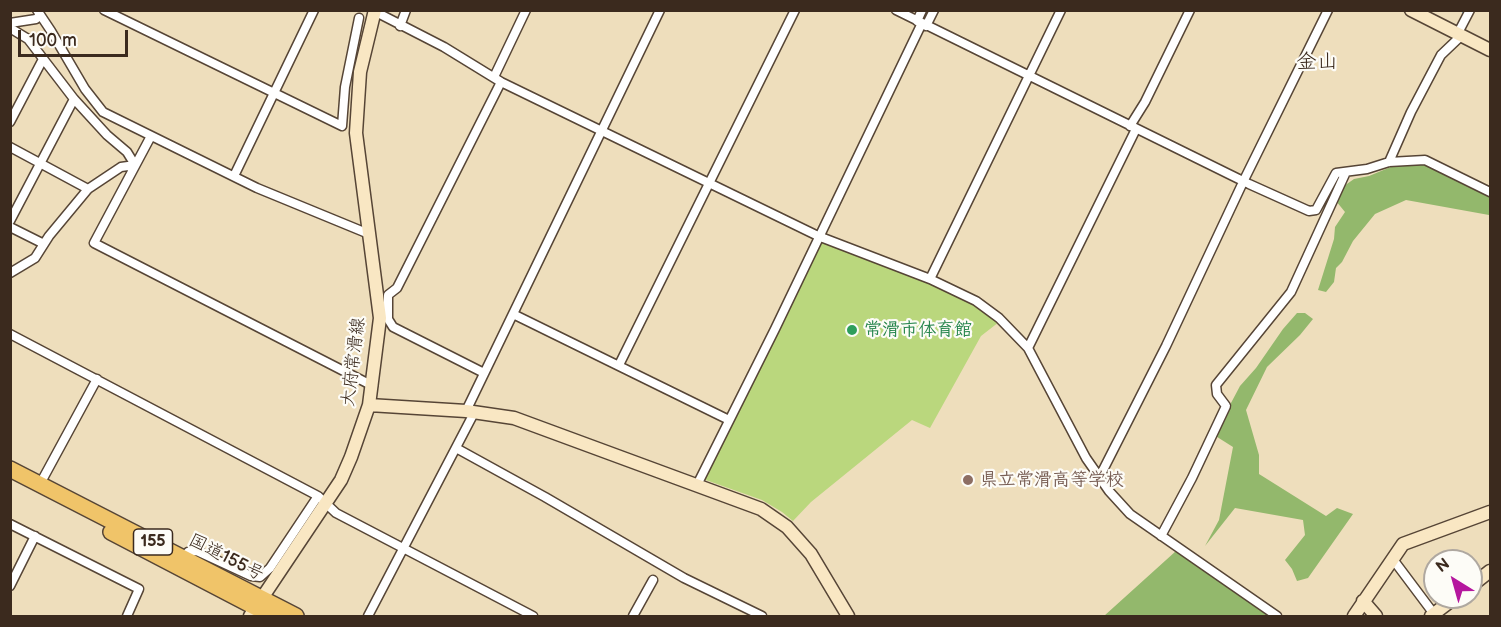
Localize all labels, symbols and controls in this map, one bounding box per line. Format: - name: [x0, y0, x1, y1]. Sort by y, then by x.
- scale bar: [21, 18, 130, 56]
- text: 100 m: [29, 30, 77, 51]
- district label: 金山: [1296, 50, 1338, 76]
- street label: 大府常滑線: [338, 316, 370, 408]
- place label: 常滑市体育館: [864, 319, 972, 341]
- marker: 常滑市体育館: [845, 323, 859, 337]
- place label: 県立常滑高等学校: [980, 469, 1124, 491]
- marker: 県立常滑高等学校: [961, 473, 975, 487]
- road number: 155: [134, 529, 172, 555]
- street label: 国道155号: [185, 530, 267, 586]
- north arrow: [1423, 549, 1483, 609]
- text: N: [1433, 555, 1454, 577]

